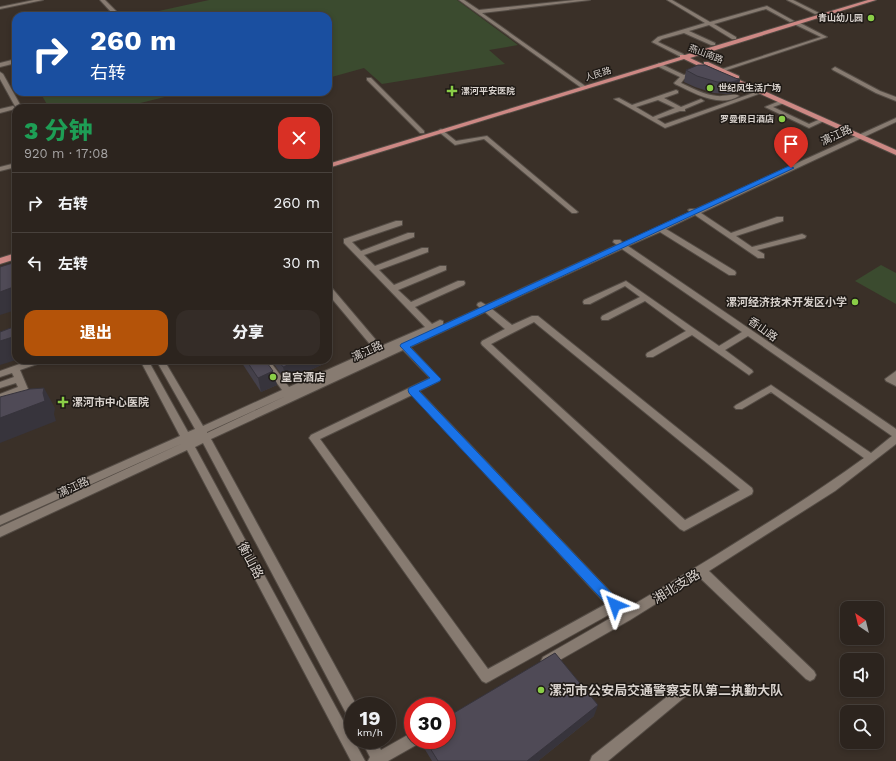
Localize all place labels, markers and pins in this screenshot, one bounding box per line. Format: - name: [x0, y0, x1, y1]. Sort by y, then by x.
- place label: 青山幼儿园: [818, 13, 863, 23]
- marker: 青山幼儿园: [866, 13, 876, 23]
- marker: 世纪风生活广场: [705, 83, 715, 93]
- place label: 世纪风生活广场: [718, 83, 781, 93]
- marker: 漯河平安医院: [446, 85, 458, 97]
- place label: 漯河平安医院: [461, 86, 515, 96]
- place label: 罗曼假日酒店: [720, 114, 774, 124]
- marker: 罗曼假日酒店: [777, 114, 787, 124]
- pin: [774, 127, 808, 168]
- place label: 漯河经济技术开发区小学: [726, 296, 847, 309]
- marker: 漯河经济技术开发区小学: [850, 297, 860, 307]
- place label: 皇宫酒店: [281, 371, 325, 384]
- marker: 皇宫酒店: [268, 372, 278, 382]
- marker: 漯河市中心医院: [57, 396, 69, 408]
- place label: 漯河市中心医院: [72, 396, 149, 409]
- place label: 漯河市公安局交通警察支队第二执勤大队: [549, 683, 783, 698]
- marker: 漯河市公安局交通警察支队第二执勤大队: [536, 685, 546, 695]

